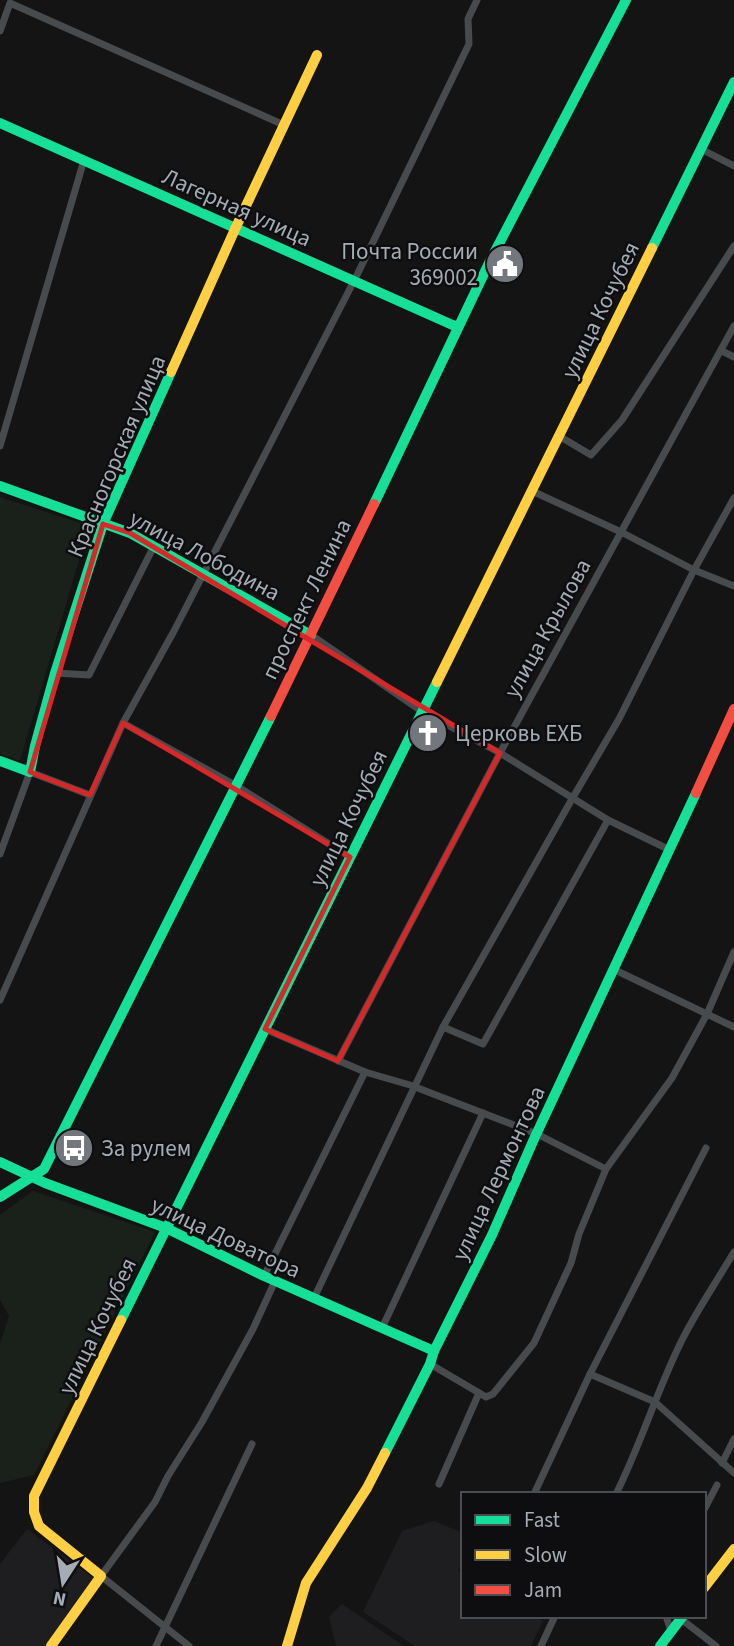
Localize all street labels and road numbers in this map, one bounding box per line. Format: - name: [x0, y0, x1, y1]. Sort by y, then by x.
- street label: Лагерная улица: [157, 160, 317, 255]
- street label: улица Кочубея: [553, 236, 648, 384]
- street label: Красногорская улица: [59, 350, 174, 562]
- street label: улица Лободина: [123, 502, 286, 609]
- street label: проспект Ленина: [253, 513, 360, 685]
- street label: улица Крылова: [496, 553, 599, 704]
- street label: улица Кочубея: [301, 744, 396, 892]
- street label: улица Лермонтова: [443, 1080, 553, 1266]
- street label: улица Доватора: [145, 1188, 306, 1287]
- street label: улица Кочубея: [50, 1252, 145, 1400]

